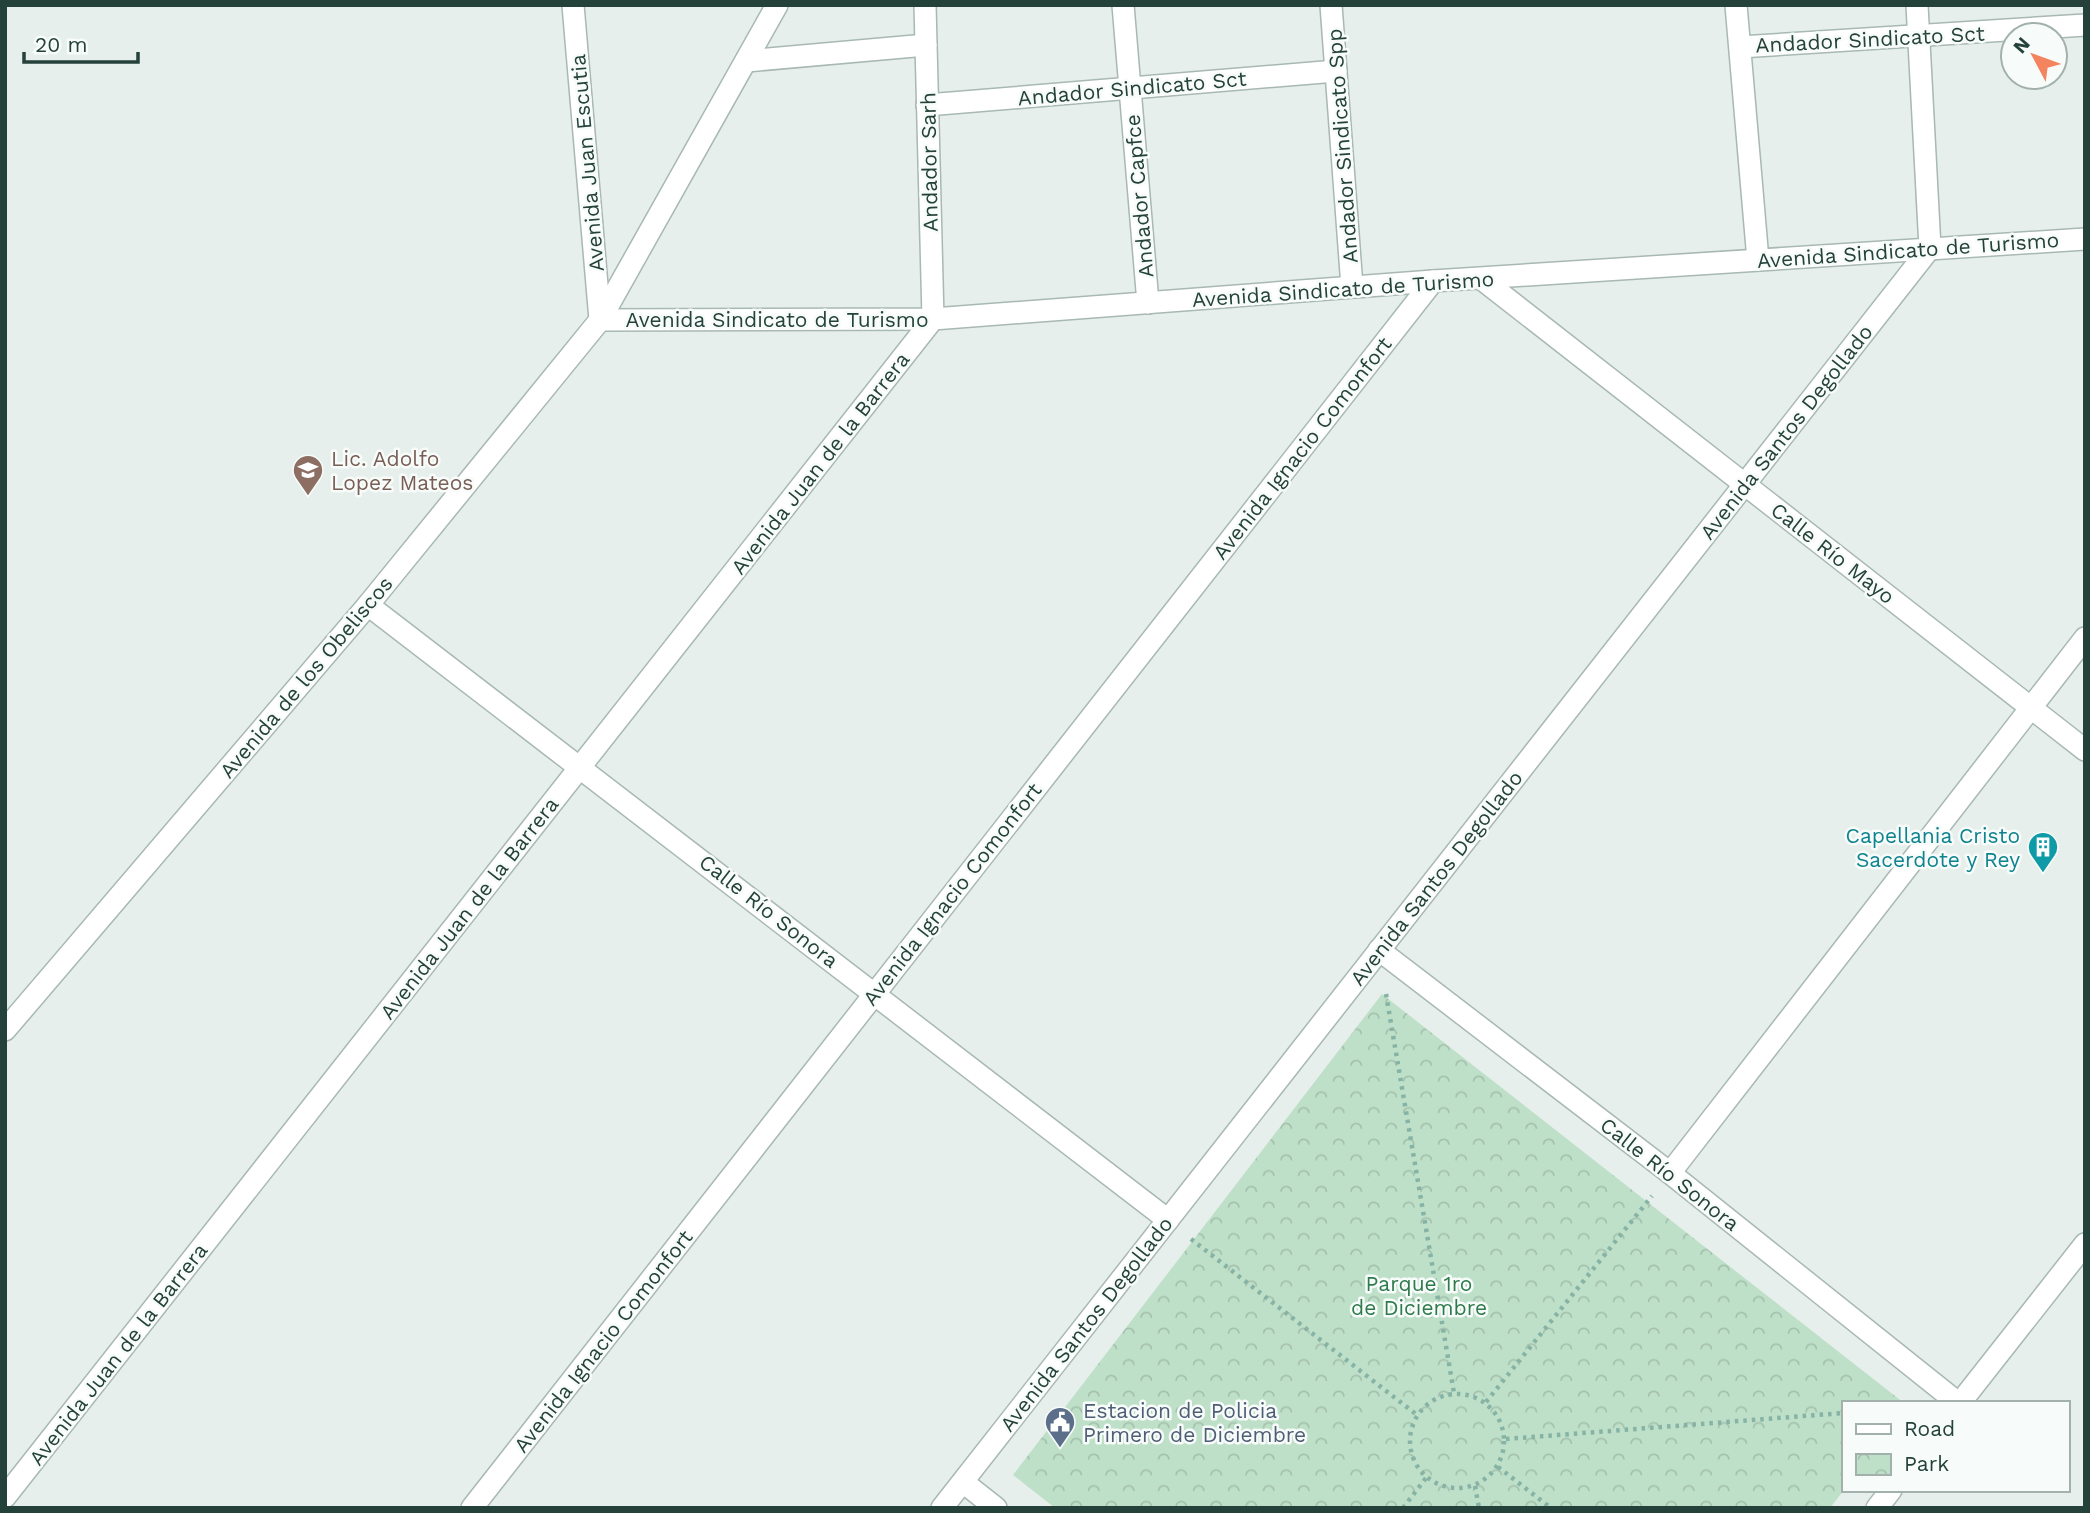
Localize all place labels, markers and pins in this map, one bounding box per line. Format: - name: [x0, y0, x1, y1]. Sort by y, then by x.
- place label: Lic. Adolfo Lopez Mateos: [331, 446, 473, 495]
- school or university icon: Lic. Adolfo Lopez Mateos: [291, 453, 325, 497]
- place label: Capellania Cristo Sacerdote y Rey: [1846, 823, 2020, 872]
- building icon: Capellania Cristo Sacerdote y Rey: [2026, 830, 2060, 874]
- place label: Estacion de Policia Primero de Diciembre: [1083, 1398, 1306, 1447]
- public building icon: Estacion de Policia Primero de Diciembre: [1043, 1405, 1077, 1449]

